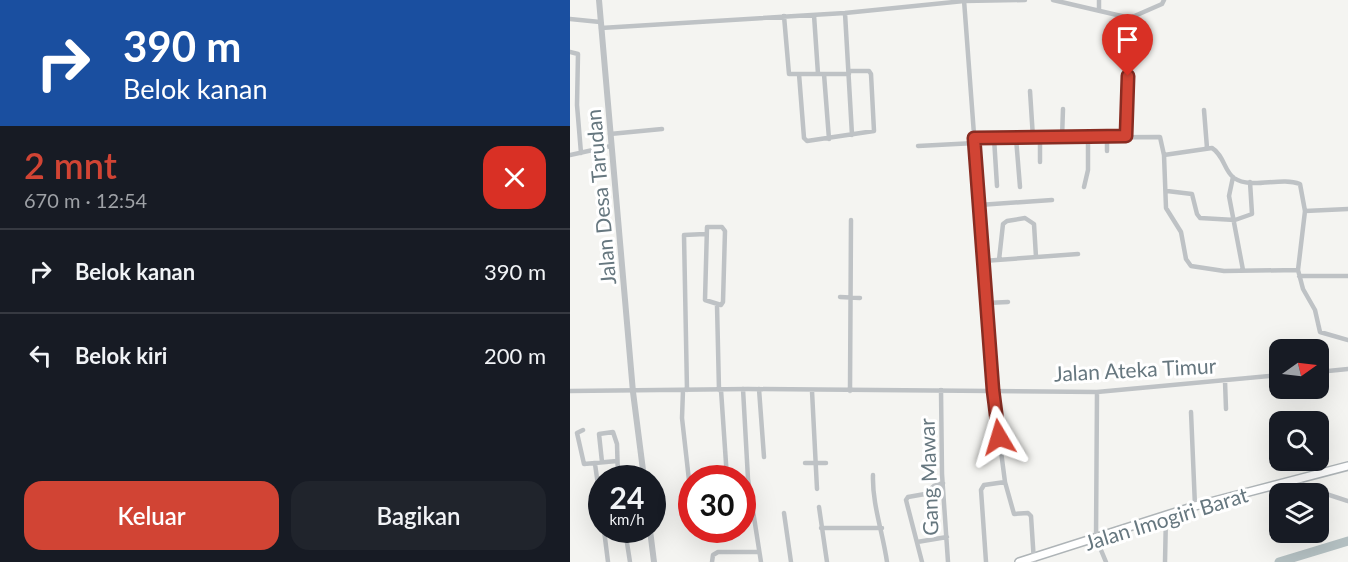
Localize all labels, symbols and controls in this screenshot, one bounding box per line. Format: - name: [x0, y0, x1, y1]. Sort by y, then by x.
- pin: [1102, 14, 1153, 76]
- text: 390 m: [123, 21, 241, 71]
- icon: arrive: [1111, 23, 1144, 56]
- icon: right: [24, 24, 102, 102]
- text: Belok kanan: [123, 72, 268, 105]
- street label: Jalan Desa Tarudan: [580, 108, 620, 286]
- text: 2 mnt: [24, 143, 117, 187]
- button: close: [483, 146, 546, 209]
- text: 670 m · 12:54: [24, 188, 147, 212]
- icon: right: [24, 255, 57, 288]
- text: Belok kanan: [75, 258, 195, 285]
- text: 390 m: [484, 258, 546, 285]
- icon: left: [24, 339, 57, 372]
- north arrow: [1269, 339, 1329, 399]
- map controls: [1269, 339, 1329, 543]
- text: Belok kiri: [75, 342, 167, 369]
- text: 200 m: [484, 342, 546, 369]
- street label: Jalan Ateka Timur: [1053, 352, 1217, 386]
- position arrow: [967, 405, 1031, 469]
- button: search: [1269, 411, 1329, 471]
- street label: Gang Mawar: [913, 417, 943, 536]
- speed limit sign: 30: [678, 465, 756, 543]
- text: 24: [610, 479, 644, 515]
- button: Keluar: [24, 481, 279, 550]
- button: Bagikan: [291, 481, 546, 550]
- street label: Jalan Imogiri Barat: [1081, 481, 1251, 555]
- button: layers: [1269, 483, 1329, 543]
- text: km/h: [609, 510, 645, 528]

